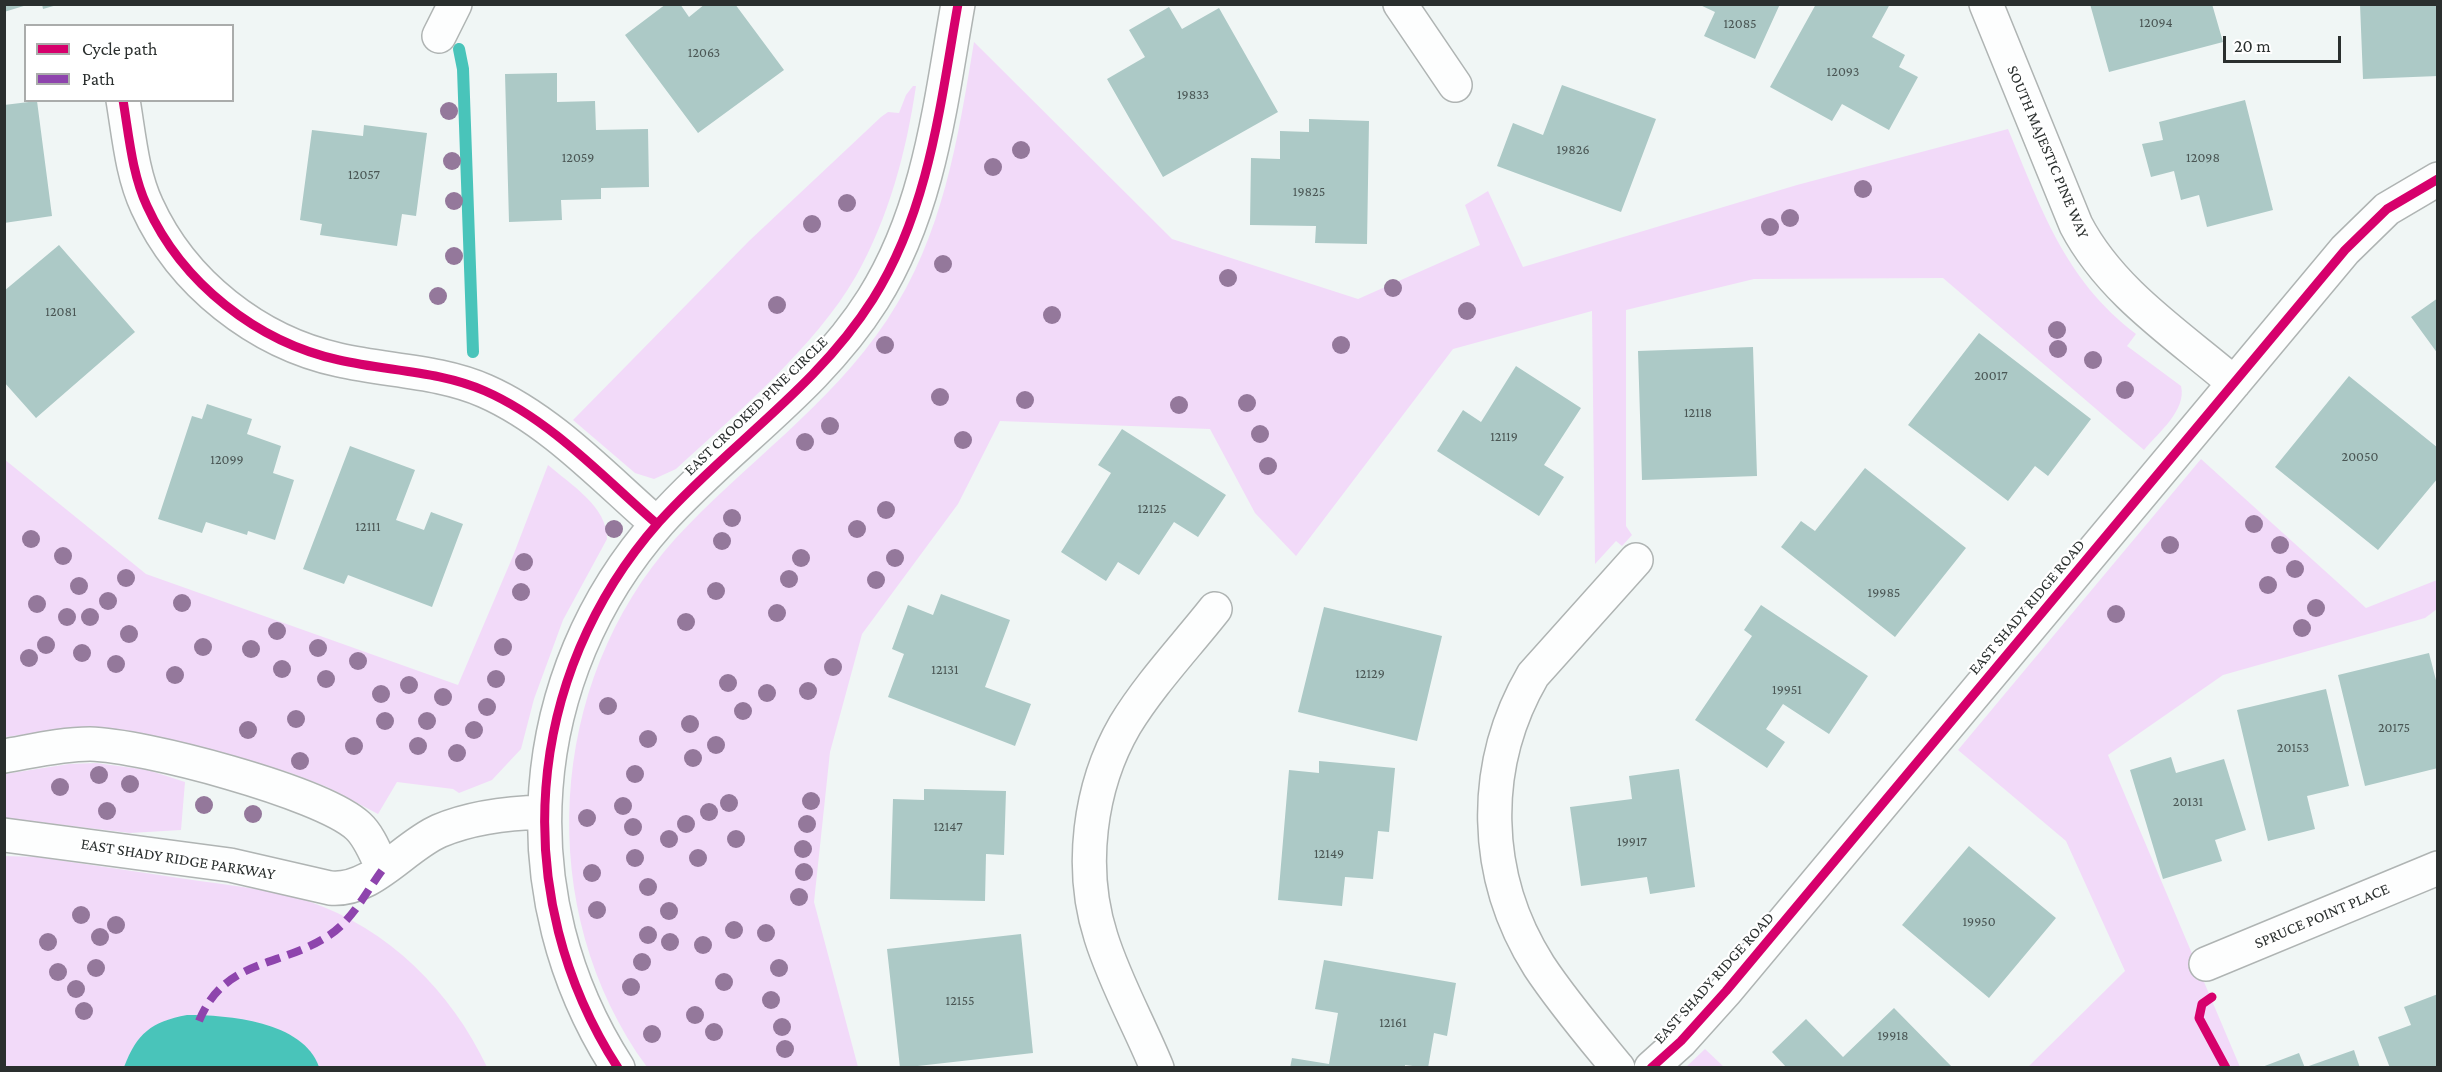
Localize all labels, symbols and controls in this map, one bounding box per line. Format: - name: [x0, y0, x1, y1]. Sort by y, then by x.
- house number: 12094: [2139, 15, 2173, 31]
- house number: 12085: [1723, 16, 1757, 32]
- legend: [24, 24, 234, 102]
- scale bar: [2226, 24, 2344, 62]
- text: 20 m: [2234, 36, 2271, 56]
- text: Cycle path: [82, 39, 157, 59]
- house number: 12063: [688, 45, 720, 61]
- street label: SOUTH MAJESTIC PINE WAY: [2003, 63, 2093, 241]
- house number: 12093: [1827, 64, 1859, 80]
- text: Path: [82, 69, 115, 89]
- house number: 19833: [1177, 87, 1209, 103]
- house number: 19826: [1556, 142, 1590, 158]
- house number: 12059: [562, 150, 594, 166]
- house number: 12098: [2186, 150, 2220, 166]
- house number: 12057: [348, 167, 380, 183]
- house number: 19825: [1293, 184, 1325, 200]
- house number: 12081: [45, 304, 77, 320]
- street label: EAST CROOKED PINE CIRCLE: [680, 332, 832, 480]
- house number: 20017: [1974, 368, 2008, 384]
- house number: 12118: [1684, 405, 1712, 421]
- house number: 12119: [1490, 429, 1518, 445]
- house number: 20050: [2341, 449, 2379, 465]
- house number: 12099: [210, 452, 244, 468]
- house number: 12125: [1137, 501, 1167, 517]
- house number: 12111: [355, 519, 381, 535]
- street label: EAST SHADY RIDGE ROAD: [1965, 535, 2089, 679]
- house number: 19985: [1868, 585, 1900, 601]
- house number: 12131: [931, 662, 959, 678]
- house number: 12129: [1355, 666, 1385, 682]
- house number: 19951: [1772, 682, 1802, 698]
- house number: 20175: [2378, 720, 2410, 736]
- house number: 20153: [2277, 740, 2309, 756]
- house number: 20131: [2173, 794, 2203, 810]
- house number: 12147: [933, 819, 963, 835]
- street label: EAST SHADY RIDGE PARKWAY: [79, 834, 277, 884]
- house number: 19917: [1617, 834, 1647, 850]
- house number: 12149: [1314, 846, 1344, 862]
- street label: SPRUCE POINT PLACE: [2252, 879, 2392, 953]
- street label: EAST SHADY RIDGE ROAD: [1650, 908, 1778, 1048]
- house number: 19950: [1962, 914, 1996, 930]
- house number: 12155: [945, 993, 975, 1009]
- house number: 12161: [1379, 1015, 1407, 1031]
- house number: 19918: [1877, 1028, 1909, 1044]

